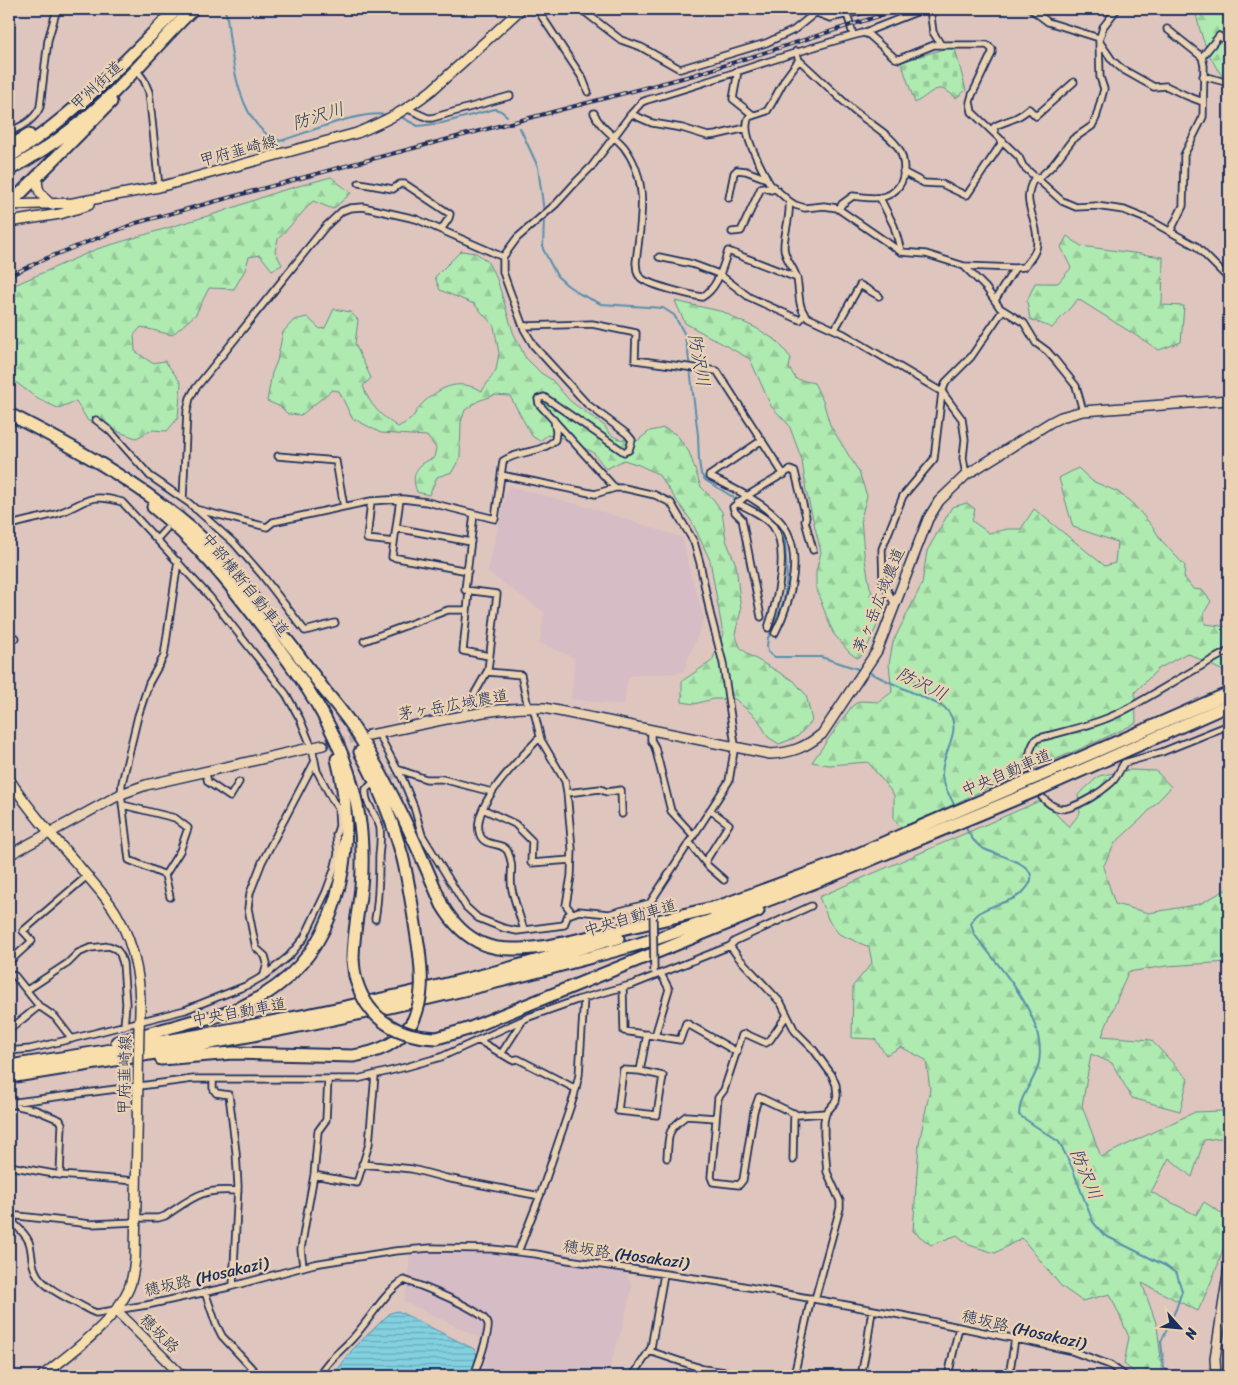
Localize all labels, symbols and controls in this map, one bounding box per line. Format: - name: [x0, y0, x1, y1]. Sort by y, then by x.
- street label: 甲州街道: [63, 53, 130, 118]
- water label: 防沢川: [288, 93, 348, 139]
- street label: 甲府韮崎線: [196, 126, 281, 175]
- water label: 防沢川: [679, 331, 719, 389]
- street label: 中部横断自動車道: [194, 525, 297, 643]
- street label: 茅ヶ岳広域農道: [844, 543, 913, 658]
- water label: 防沢川: [891, 658, 953, 710]
- street label: 茅ヶ岳広域農道: [395, 680, 511, 728]
- street label: 中央自動車道: [956, 740, 1056, 805]
- street label: 中央自動車道: [580, 890, 680, 945]
- street label: 中央自動車道: [189, 989, 289, 1034]
- street label: 甲府韮崎線: [109, 1035, 140, 1115]
- water label: 防沢川: [1061, 1143, 1111, 1205]
- street label: 穂坂路 (Hosakazi): [561, 1231, 692, 1278]
- street label: 穂坂路 (Hosakazi): [141, 1248, 272, 1305]
- street label: 穂坂路 (Hosakazi): [959, 1301, 1090, 1358]
- north arrow: [1156, 1302, 1206, 1352]
- street label: 穂坂路: [132, 1306, 187, 1361]
- text: N: [1178, 1323, 1205, 1344]

